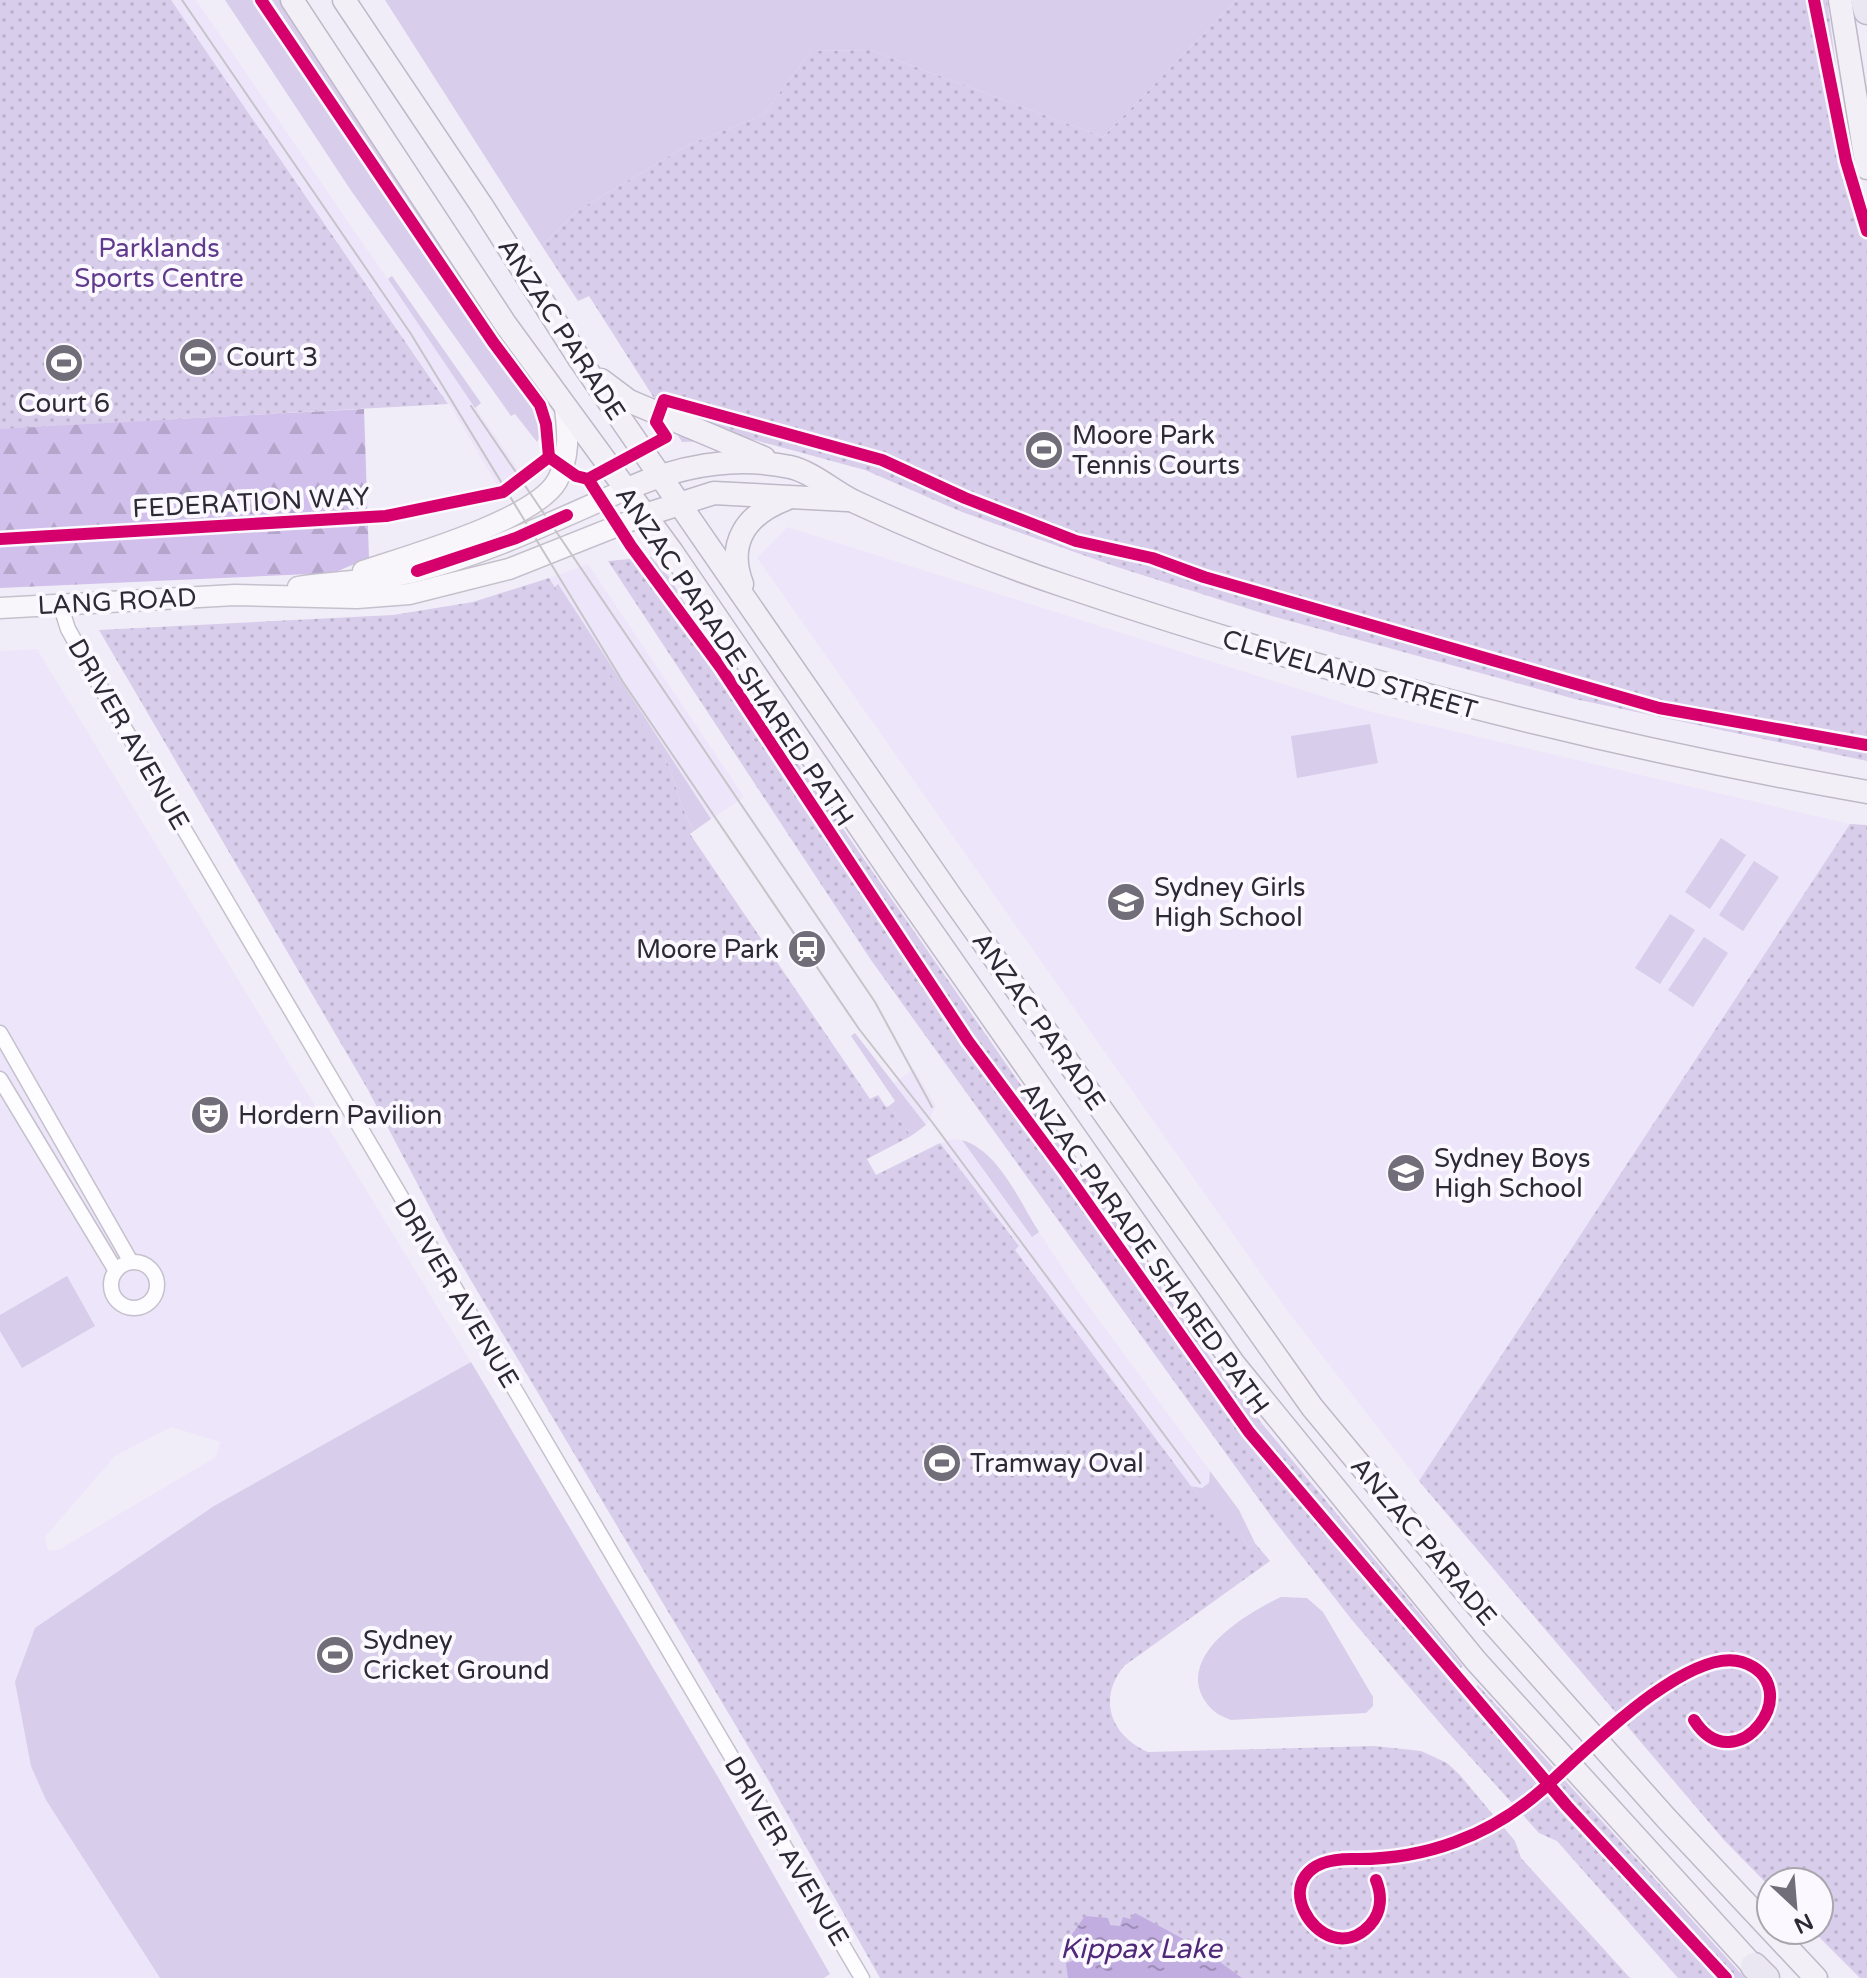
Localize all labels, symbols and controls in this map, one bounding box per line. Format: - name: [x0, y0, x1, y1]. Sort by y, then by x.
- park label: Parklands Sports Centre: [74, 233, 244, 294]
- street label: ANZAC PARADE: [491, 233, 632, 426]
- sports icon: Court 3: [177, 336, 219, 378]
- sports icon: Court 6: [43, 342, 85, 384]
- place label: Court 3: [226, 342, 318, 373]
- place label: Court 6: [18, 388, 110, 419]
- place label: Moore Park Tennis Courts: [1072, 420, 1240, 481]
- sports icon: Moore Park Tennis Courts: [1023, 429, 1065, 471]
- street label: ANZAC PARADE SHARED PATH: [609, 480, 860, 832]
- street label: FEDERATION WAY: [132, 481, 370, 524]
- street label: LANG ROAD: [37, 582, 197, 621]
- street label: CLEVELAND STREET: [1219, 623, 1481, 726]
- street label: DRIVER AVENUE: [61, 633, 196, 835]
- place label: Sydney Girls High School: [1154, 872, 1306, 933]
- school or university icon: Sydney Girls High School: [1105, 881, 1147, 923]
- street label: ANZAC PARADE: [966, 926, 1112, 1116]
- station icon: Moore Park: [786, 928, 828, 970]
- place label: Moore Park: [636, 934, 779, 965]
- street label: ANZAC PARADE SHARED PATH: [1014, 1076, 1276, 1421]
- theatre icon: Hordern Pavilion: [189, 1094, 231, 1136]
- place label: Hordern Pavilion: [238, 1100, 442, 1131]
- place label: Sydney Boys High School: [1434, 1143, 1590, 1204]
- school or university icon: Sydney Boys High School: [1385, 1152, 1427, 1194]
- street label: DRIVER AVENUE: [388, 1193, 525, 1394]
- sports icon: Tramway Oval: [921, 1442, 963, 1484]
- place label: Tramway Oval: [970, 1448, 1144, 1479]
- street label: ANZAC PARADE: [1344, 1451, 1503, 1632]
- place label: Sydney Cricket Ground: [363, 1625, 550, 1686]
- sports icon: Sydney Cricket Ground: [314, 1634, 356, 1676]
- street label: DRIVER AVENUE: [718, 1751, 855, 1952]
- north arrow: [1755, 1866, 1835, 1946]
- text: N: [1790, 1908, 1817, 1939]
- water label: Kippax Lake: [1060, 1932, 1224, 1966]

